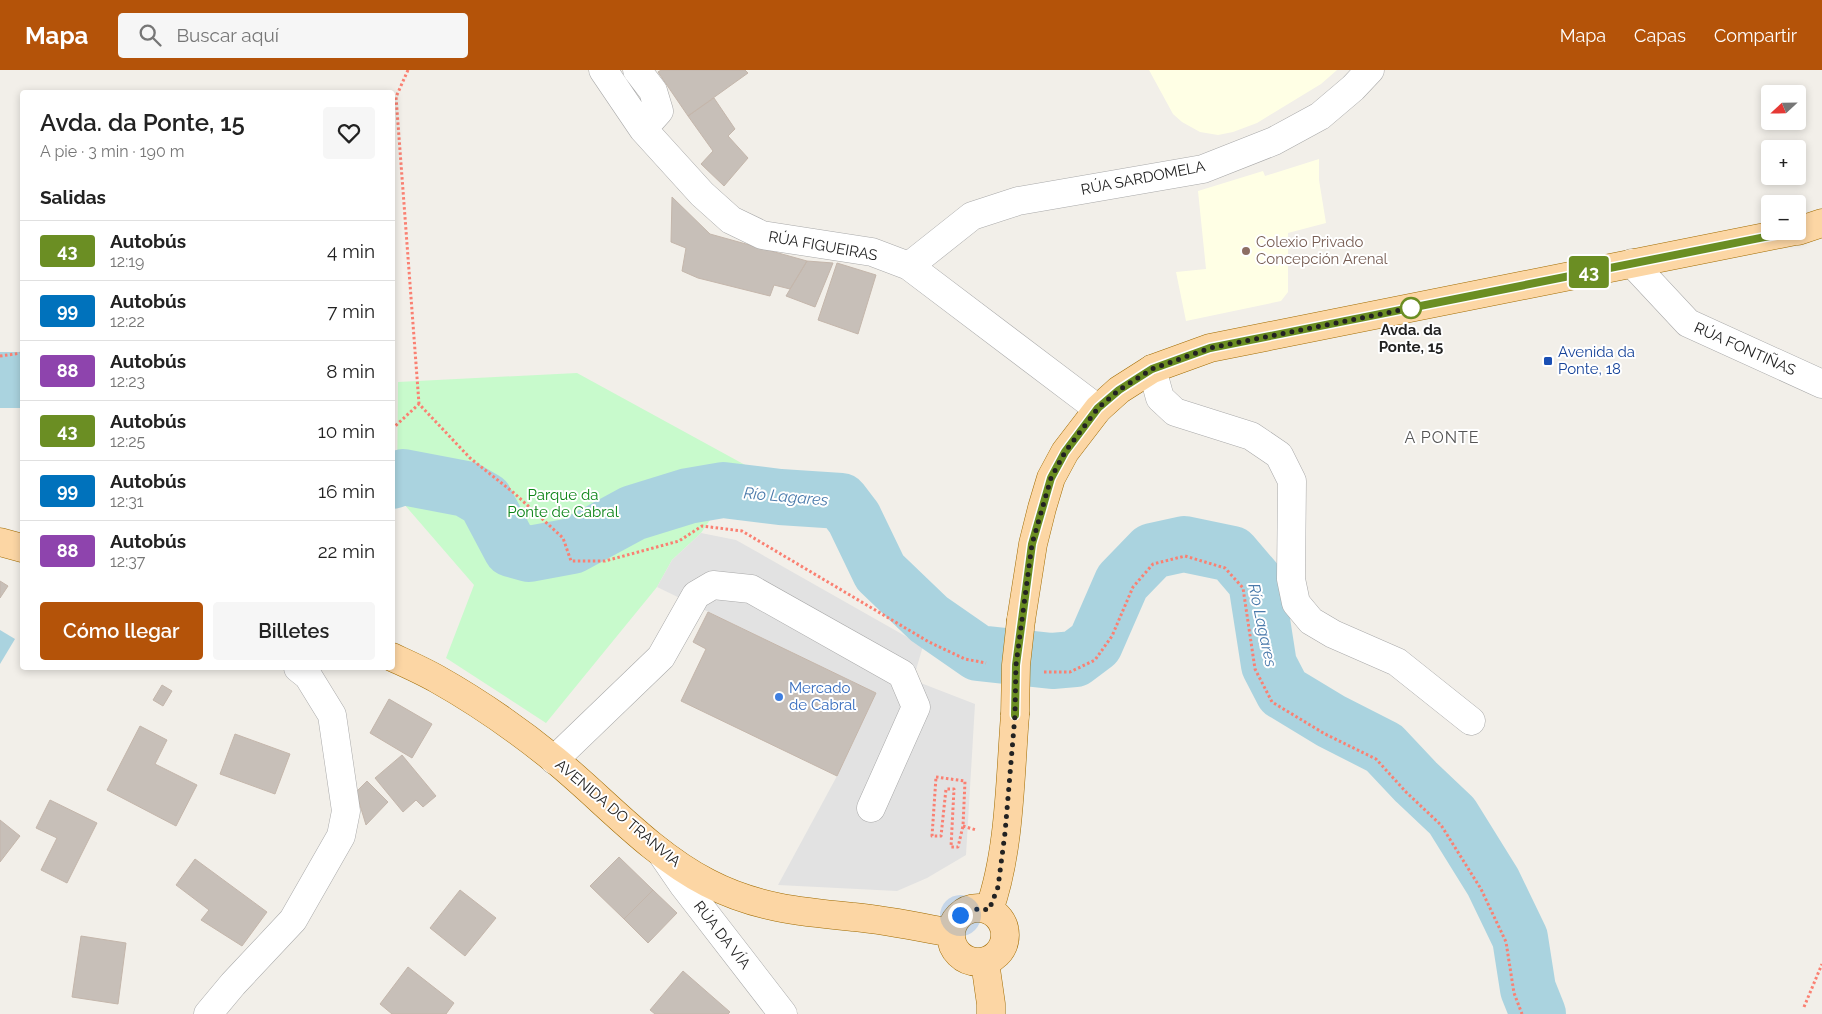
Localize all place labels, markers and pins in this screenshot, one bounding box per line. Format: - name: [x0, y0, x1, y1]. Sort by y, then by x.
- place label: Colexio Privado Concepción Arenal: [1256, 233, 1389, 268]
- marker: Colexio Privado Concepción Arenal: [1240, 245, 1252, 257]
- marker: Avda. da Ponte, 15: [1400, 297, 1422, 319]
- place label: Avda. da Ponte, 15: [1379, 321, 1443, 356]
- place label: Avenida da Ponte, 18: [1558, 343, 1635, 378]
- marker: Avenida da Ponte, 18: [1542, 355, 1554, 367]
- place label: Mercado de Cabral: [789, 679, 857, 714]
- marker: Mercado de Cabral: [773, 691, 785, 703]

